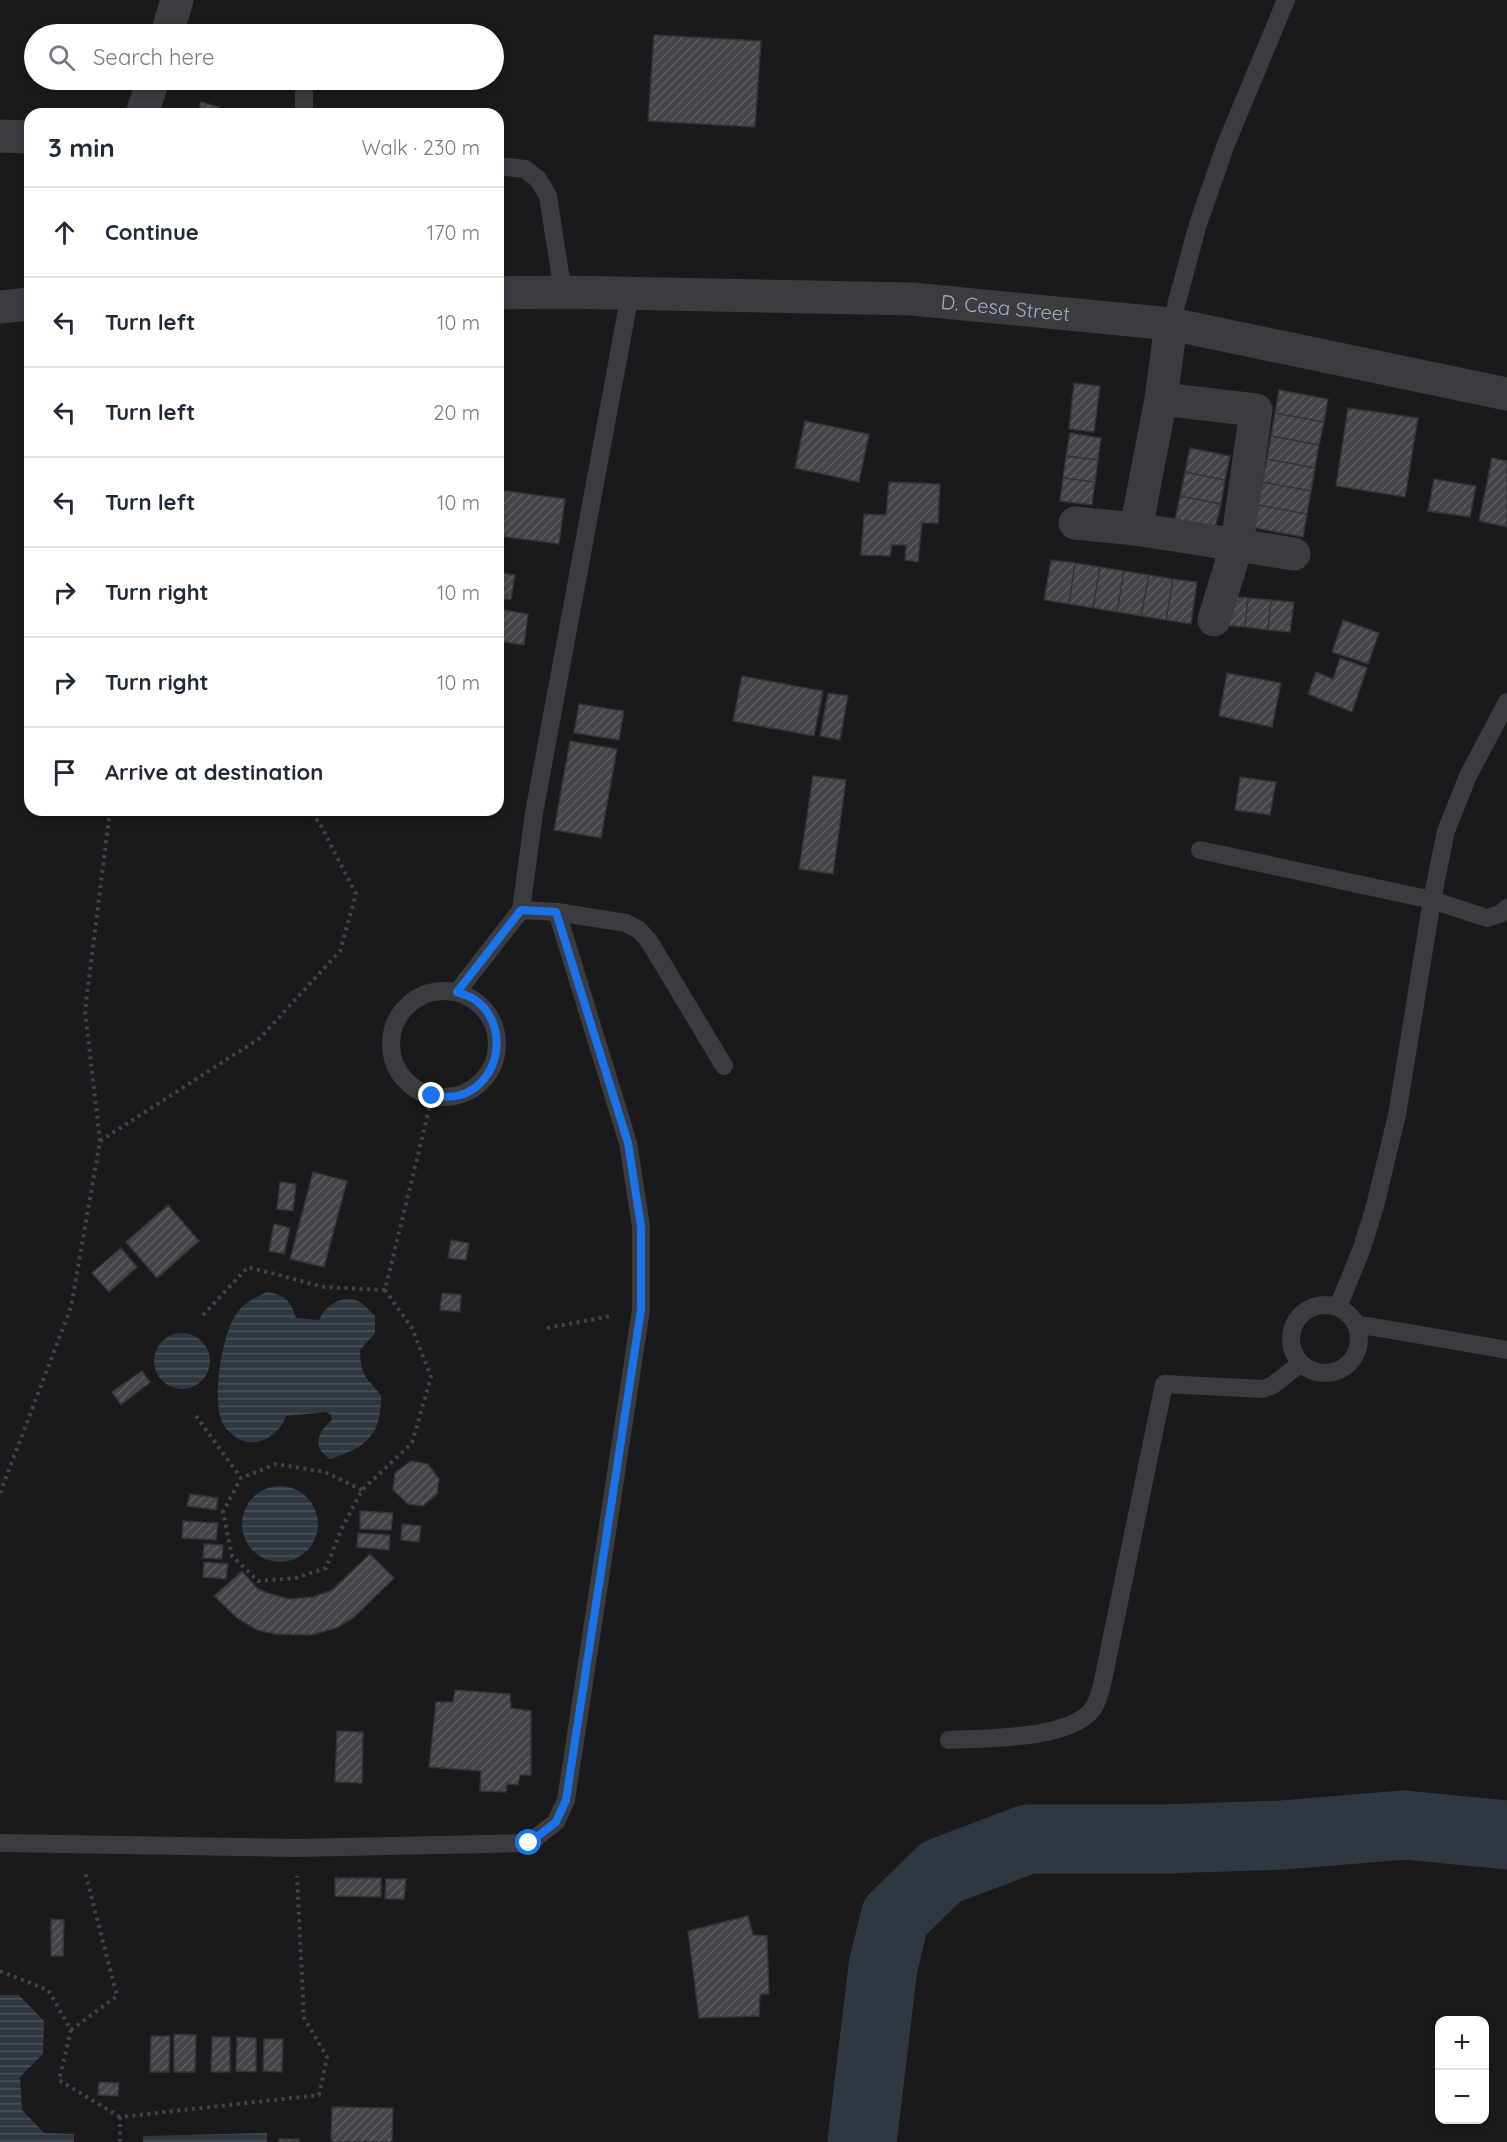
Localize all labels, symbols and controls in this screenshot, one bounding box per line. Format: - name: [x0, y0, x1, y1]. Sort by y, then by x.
- search box: [24, 24, 504, 90]
- icon: search: [45, 41, 78, 74]
- text: Search here: [93, 43, 214, 71]
- text: 3 min: [48, 131, 115, 164]
- text: Walk · 230 m: [361, 135, 480, 160]
- icon: ahead: [48, 216, 81, 249]
- text: Continue: [105, 218, 199, 246]
- text: 170 m: [427, 220, 480, 245]
- street label: D. Cesa Street: [940, 289, 1072, 326]
- icon: left: [48, 306, 81, 339]
- text: Turn left: [105, 308, 195, 336]
- text: 10 m: [437, 310, 480, 335]
- icon: left: [48, 396, 81, 429]
- text: Turn left: [105, 398, 195, 426]
- text: 20 m: [433, 400, 480, 425]
- icon: left: [48, 486, 81, 519]
- text: Turn left: [105, 488, 195, 516]
- text: 10 m: [437, 490, 480, 515]
- icon: right: [48, 576, 81, 609]
- text: Turn right: [105, 578, 209, 606]
- text: 10 m: [437, 580, 480, 605]
- icon: right: [48, 666, 81, 699]
- text: Turn right: [105, 668, 209, 696]
- text: 10 m: [437, 670, 480, 695]
- icon: arrive: [48, 756, 81, 789]
- text: Arrive at destination: [105, 758, 323, 786]
- route end: [418, 1082, 444, 1108]
- route start: [515, 1829, 541, 1855]
- map controls: [1435, 2016, 1489, 2124]
- button: +: [1435, 2016, 1489, 2070]
- button: −: [1435, 2070, 1489, 2124]

